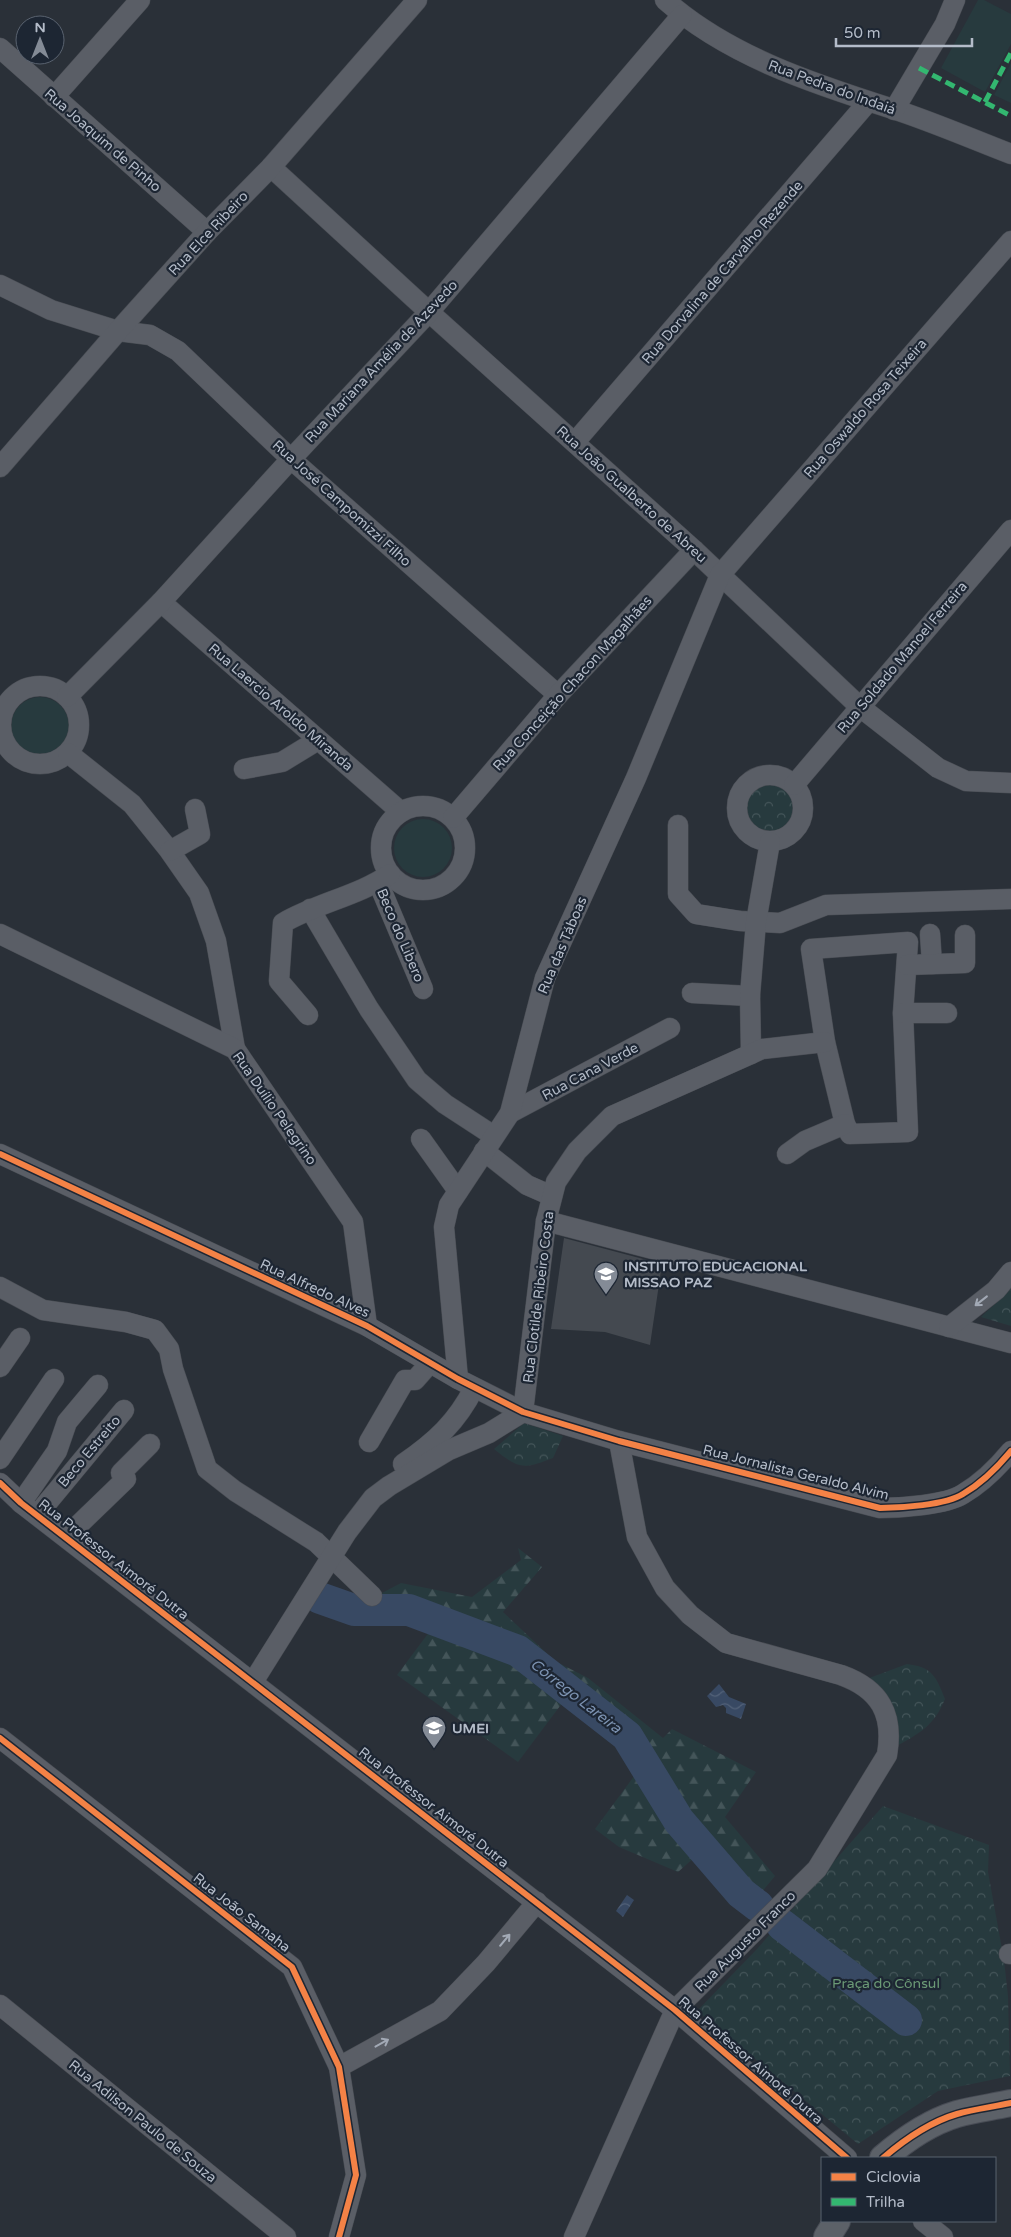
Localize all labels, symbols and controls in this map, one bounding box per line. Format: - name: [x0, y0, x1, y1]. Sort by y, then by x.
- north arrow: [15, 15, 65, 65]
- scale bar: [836, 15, 972, 47]
- text: N: [34, 19, 46, 36]
- text: 50 m: [844, 24, 881, 42]
- street label: Rua Pedra do Indaiá: [766, 57, 898, 118]
- street label: Rua Joaquim de Pinho: [41, 85, 164, 196]
- street label: Rua Dorvalina de Carvalho Rezende: [638, 177, 807, 367]
- street label: Rua Elce Ribeiro: [165, 188, 252, 279]
- street label: Rua Mariana Amélia de Azevedo: [301, 277, 461, 446]
- street label: Rua Oswaldo Rosa Teixeira: [800, 335, 931, 481]
- street label: Rua João Gualberto de Abreu: [553, 422, 710, 566]
- street label: Rua José Campomizzi Filho: [269, 437, 415, 570]
- street label: Rua Soldado Manoel Ferreira: [834, 578, 971, 737]
- street label: Rua Conceição Chacon Magalhães: [489, 592, 656, 774]
- street label: Rua Laercio Aroldo Miranda: [205, 640, 356, 775]
- street label: Beco do Libero: [373, 886, 428, 985]
- street label: Rua das Táboas: [534, 894, 591, 997]
- street label: Rua Cana Verde: [539, 1039, 641, 1104]
- street label: Rua Duílio Pelegrino: [229, 1048, 320, 1168]
- street label: Rua Clotilde Ribeiro Costa: [519, 1210, 557, 1384]
- street label: Rua Alfredo Alves: [257, 1256, 373, 1321]
- place label: INSTITUTO EDUCACIONAL MISSAO PAZ: [624, 1258, 808, 1291]
- school or university icon: INSTITUTO EDUCACIONAL MISSAO PAZ: [593, 1261, 619, 1295]
- one-way arrow: [975, 1296, 988, 1307]
- street label: Beco Estreito: [54, 1412, 124, 1491]
- street label: Rua Jornalista Geraldo Alvim: [701, 1441, 891, 1504]
- street label: Rua Professor Aimoré Dutra: [35, 1495, 192, 1623]
- water label: Córrego Lareira: [527, 1655, 626, 1737]
- school or university icon: UMEI: [421, 1715, 447, 1749]
- place label: UMEI: [452, 1720, 489, 1737]
- street label: Rua Professor Aimoré Dutra: [355, 1743, 512, 1871]
- street label: Rua João Samaha: [190, 1869, 294, 1956]
- street label: Rua Augusto Franco: [691, 1887, 799, 1995]
- one-way arrow: [499, 1934, 510, 1947]
- park label: Praça do Cônsul: [832, 1975, 940, 1992]
- street label: Rua Professor Aimoré Dutra: [675, 1993, 826, 2128]
- one-way arrow: [374, 2038, 389, 2048]
- street label: Rua Adilson Paulo de Souza: [65, 2056, 220, 2186]
- legend: [821, 2157, 996, 2222]
- text: Ciclovia: [866, 2168, 921, 2186]
- text: Trilha: [866, 2193, 905, 2211]

